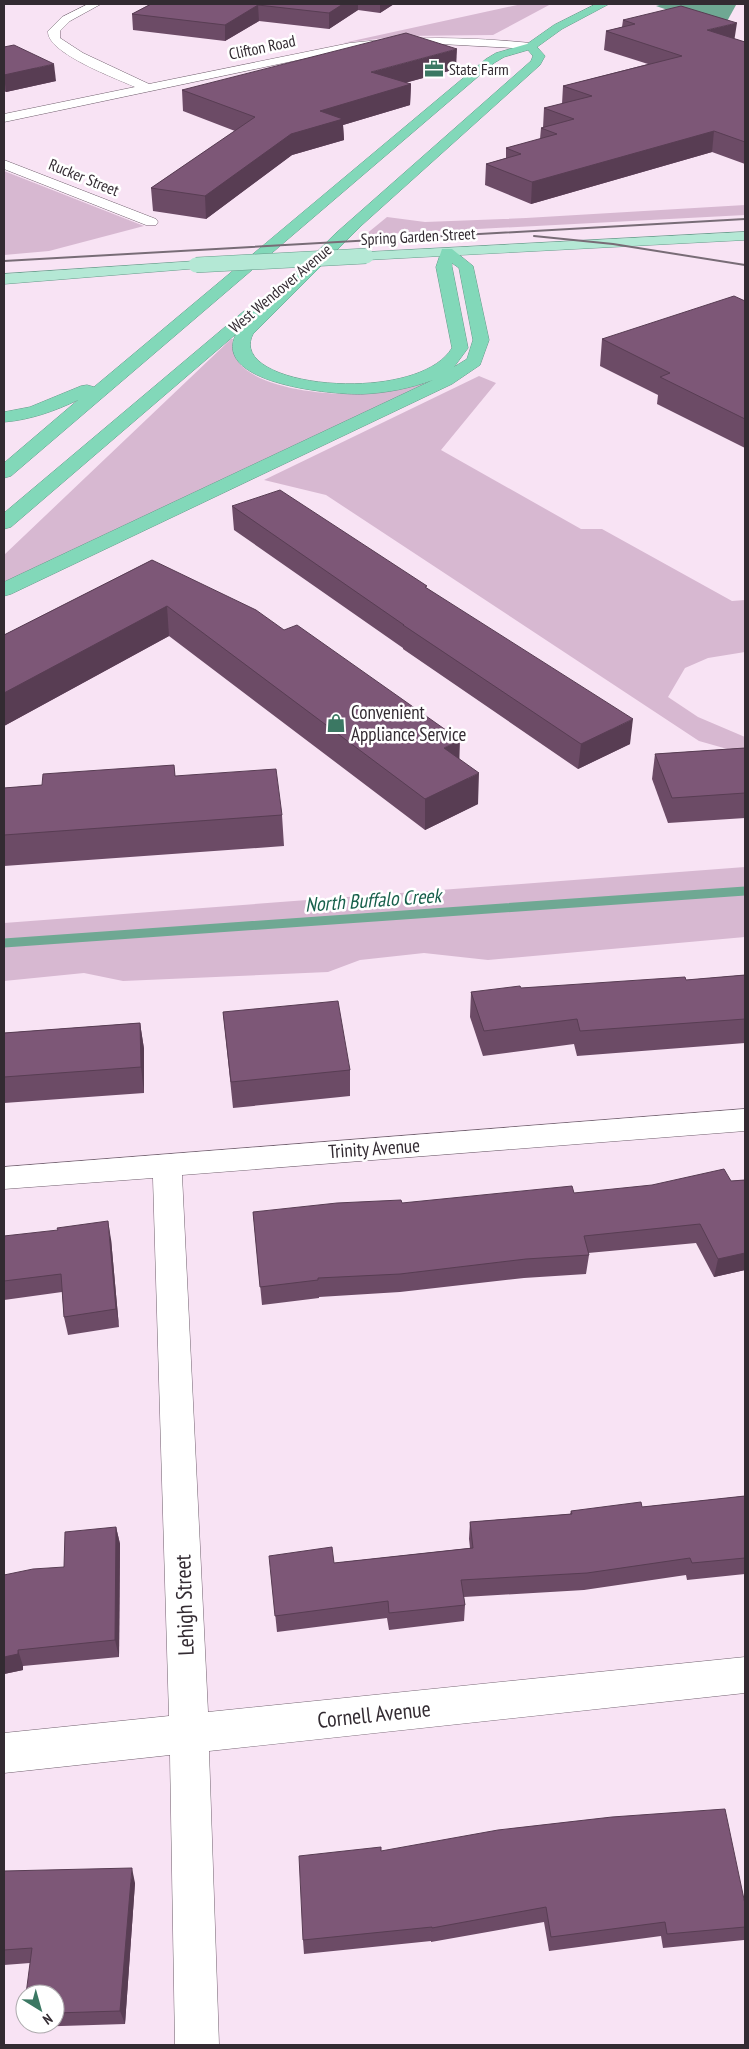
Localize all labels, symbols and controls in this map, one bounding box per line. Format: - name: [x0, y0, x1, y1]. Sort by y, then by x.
- street label: Clifton Road: [227, 30, 297, 64]
- office icon: State Farm: [423, 58, 445, 80]
- place label: State Farm: [449, 59, 509, 79]
- street label: Rucker Street: [46, 154, 123, 200]
- street label: Spring Garden Street: [360, 223, 476, 249]
- street label: West Wendover Avenue: [225, 239, 335, 337]
- place label: Convenient Appliance Service: [351, 700, 466, 746]
- shop icon: Convenient Appliance Service: [325, 712, 347, 734]
- water label: North Buffalo Creek: [304, 882, 444, 918]
- street label: Trinity Avenue: [327, 1133, 421, 1163]
- street label: Lehigh Street: [168, 1554, 200, 1656]
- street label: Cornell Avenue: [316, 1694, 432, 1734]
- north arrow: [15, 1984, 65, 2034]
- text: N: [39, 2010, 56, 2029]

